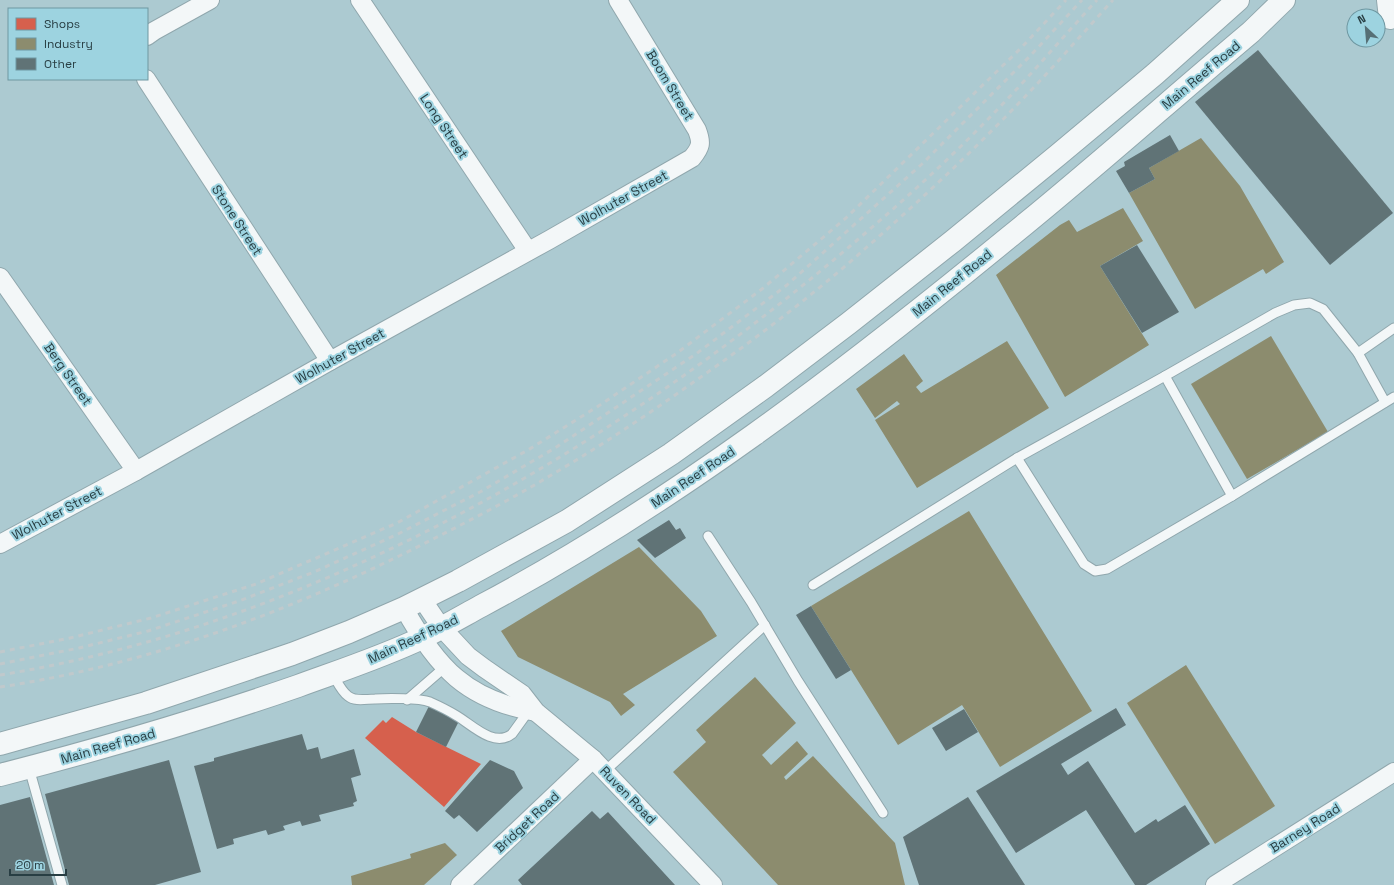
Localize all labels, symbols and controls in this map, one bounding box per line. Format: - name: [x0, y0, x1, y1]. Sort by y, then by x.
- legend: [8, 8, 148, 80]
- north arrow: [1346, 8, 1386, 48]
- text: N: [1355, 11, 1368, 27]
- text: Shops: [44, 16, 80, 32]
- text: Industry: [44, 36, 93, 52]
- street label: Main Reef Road: [1158, 37, 1244, 113]
- street label: Boom Street: [642, 47, 698, 123]
- text: Other: [44, 56, 77, 72]
- street label: Long Street: [416, 90, 472, 162]
- street label: Wolhuter Street: [575, 166, 671, 230]
- street label: Stone Street: [208, 182, 266, 258]
- street label: Main Reef Road: [909, 246, 995, 320]
- street label: Wolhuter Street: [292, 324, 388, 388]
- street label: Berg Street: [40, 339, 96, 409]
- street label: Main Reef Road: [648, 443, 738, 511]
- street label: Wolhuter Street: [9, 482, 105, 544]
- street label: Main Reef Road: [365, 611, 461, 667]
- street label: Main Reef Road: [59, 724, 157, 768]
- street label: Ruven Road: [596, 763, 660, 827]
- street label: Bridget Road: [491, 788, 563, 856]
- street label: Barney Road: [1267, 800, 1343, 856]
- scale bar: [10, 851, 66, 877]
- text: 20 m: [16, 857, 44, 873]

